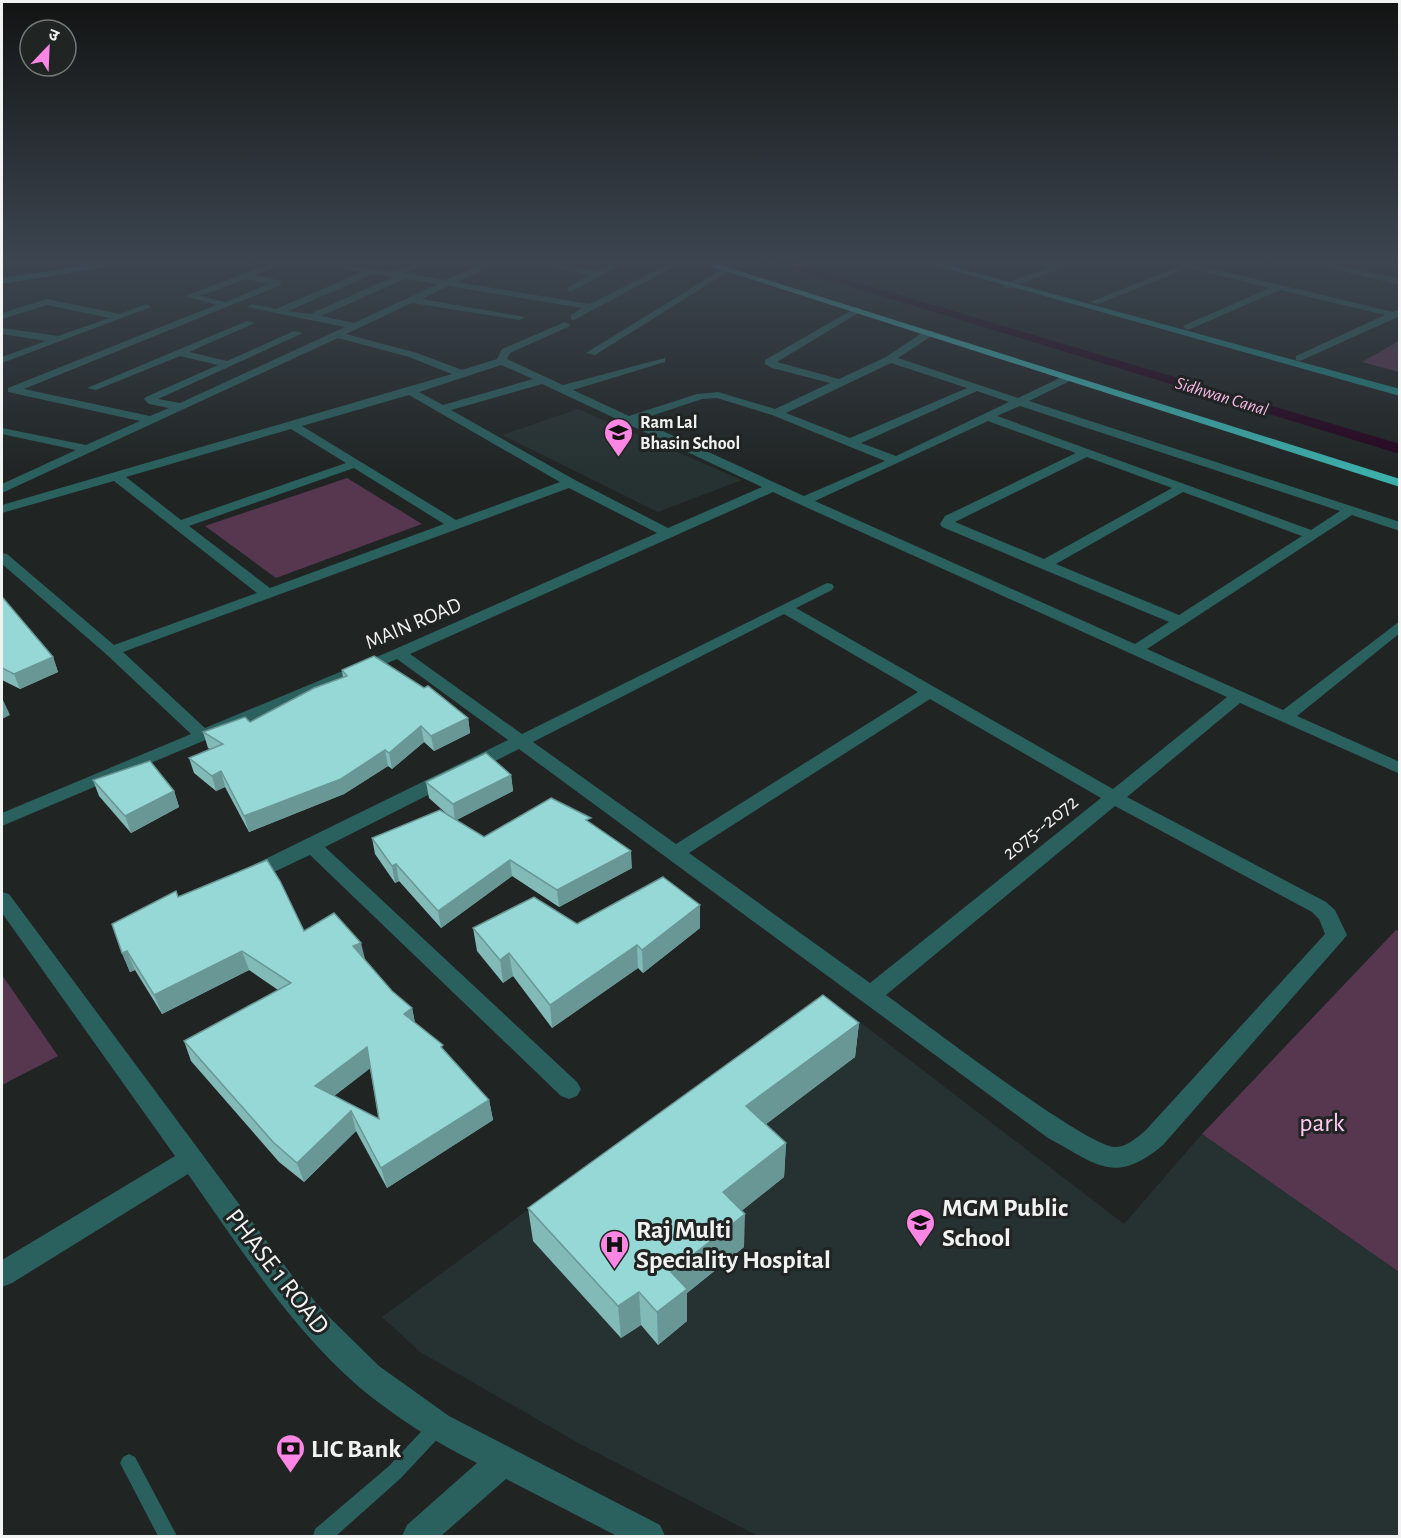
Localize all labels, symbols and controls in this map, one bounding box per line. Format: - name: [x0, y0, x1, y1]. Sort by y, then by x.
- north arrow: [18, 18, 78, 78]
- text: उ: [46, 26, 61, 45]
- water label: Sidhwan Canal: [1173, 374, 1270, 420]
- place label: Ram Lal Bhasin School: [640, 414, 740, 453]
- school or university icon: Ram Lal Bhasin School: [603, 416, 635, 458]
- street label: MAIN ROAD: [362, 594, 464, 653]
- street label: 2075--2072: [999, 791, 1082, 864]
- park label: park: [1299, 1110, 1345, 1136]
- place label: MGM Public School: [942, 1195, 1068, 1251]
- street label: PHASE 1 ROAD: [221, 1204, 334, 1339]
- school or university icon: MGM Public School: [905, 1206, 937, 1248]
- place label: Raj Multi Speciality Hospital: [636, 1217, 831, 1273]
- hospital icon: Raj Multi Speciality Hospital: [599, 1228, 631, 1270]
- bank icon: LIC Bank: [274, 1432, 306, 1474]
- place label: LIC Bank: [311, 1436, 401, 1462]

